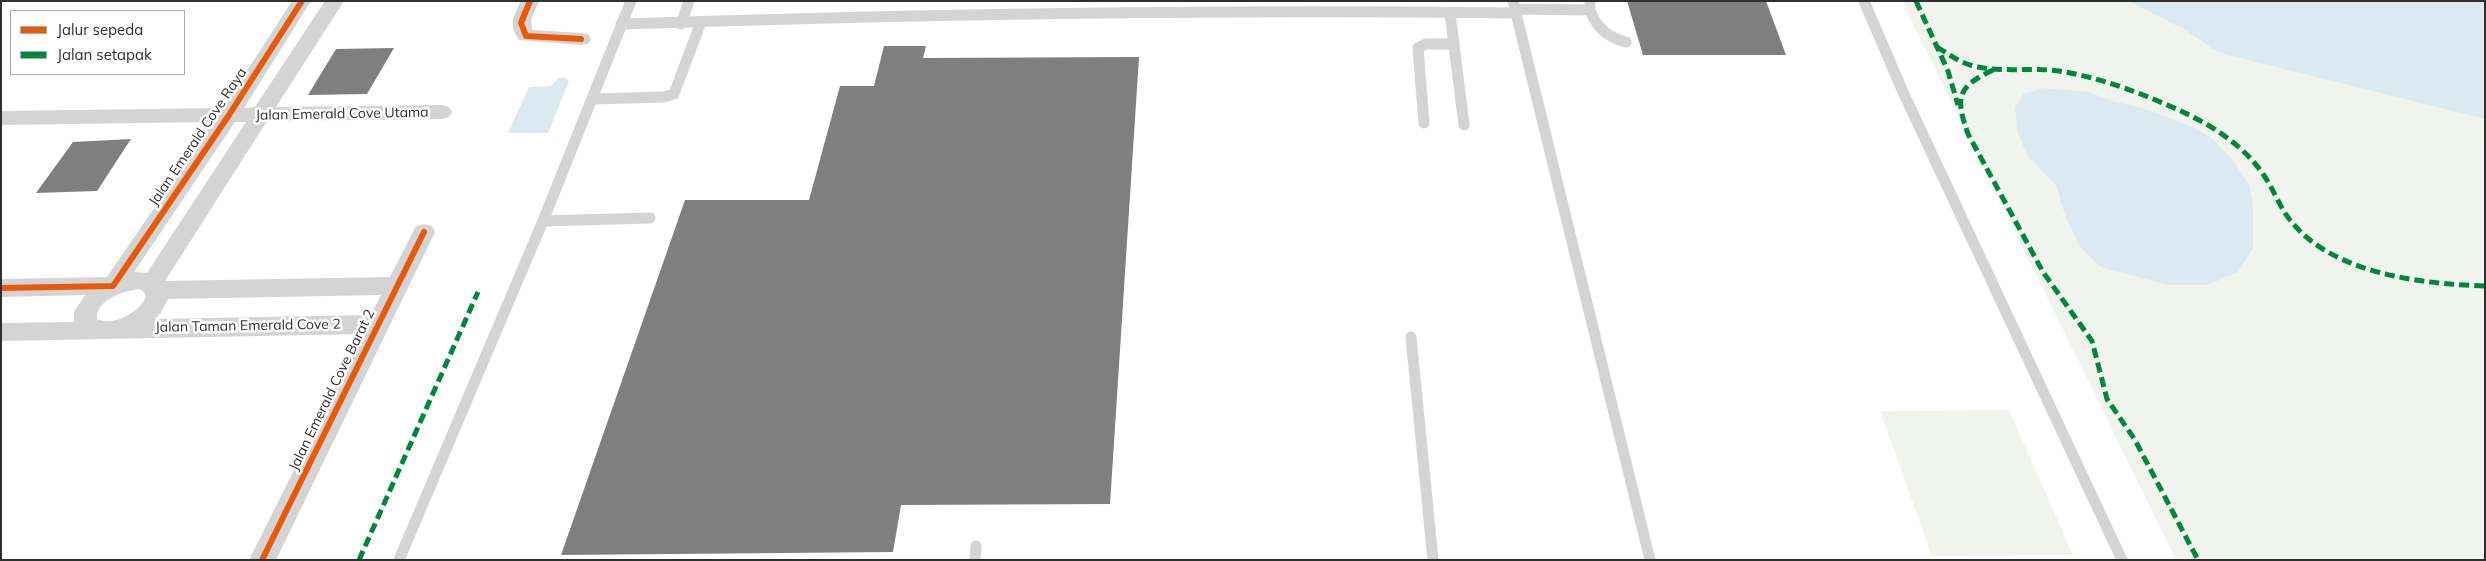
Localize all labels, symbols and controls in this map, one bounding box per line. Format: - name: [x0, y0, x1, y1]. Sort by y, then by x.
- legend: [10, 10, 185, 75]
- text: Jalur sepeda: [57, 20, 143, 39]
- text: Jalan setapak: [57, 45, 152, 64]
- street label: Jalan Emerald Cove Raya: [146, 65, 250, 209]
- street label: Jalan Emerald Cove Utama: [255, 104, 429, 124]
- street label: Jalan Emerald Cove Barat 2: [286, 307, 378, 473]
- street label: Jalan Taman Emerald Cove 2: [155, 316, 341, 336]

